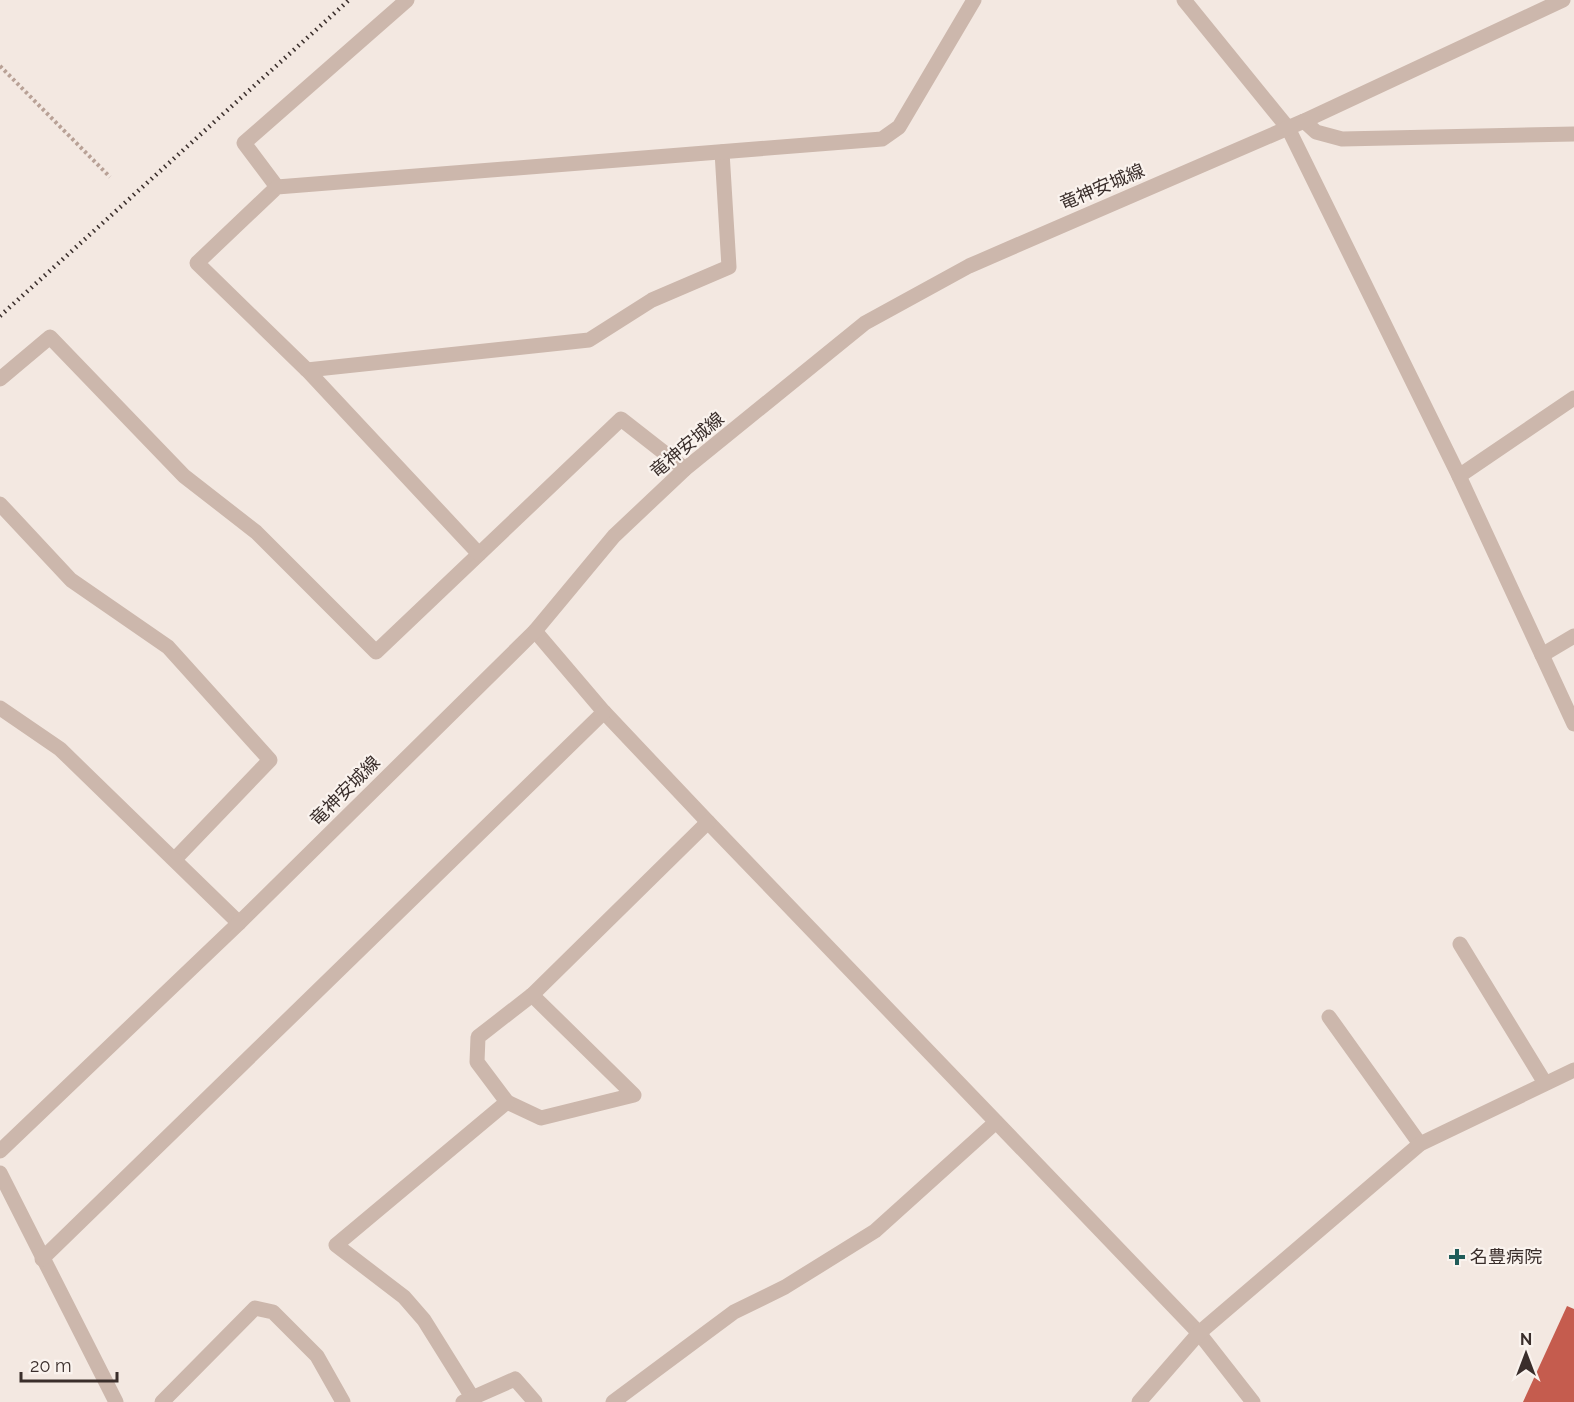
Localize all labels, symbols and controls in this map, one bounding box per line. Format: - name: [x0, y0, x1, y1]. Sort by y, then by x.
- street label: 竜神安城線: [1056, 159, 1147, 214]
- street label: 竜神安城線: [645, 408, 728, 482]
- street label: 竜神安城線: [305, 751, 384, 830]
- place label: 名豊病院: [1470, 1246, 1542, 1267]
- marker: 名豊病院: [1448, 1248, 1466, 1266]
- north arrow: [1496, 1324, 1556, 1384]
- text: N: [1520, 1330, 1532, 1349]
- scale bar: [21, 1345, 117, 1383]
- text: 20 m: [30, 1355, 72, 1376]

